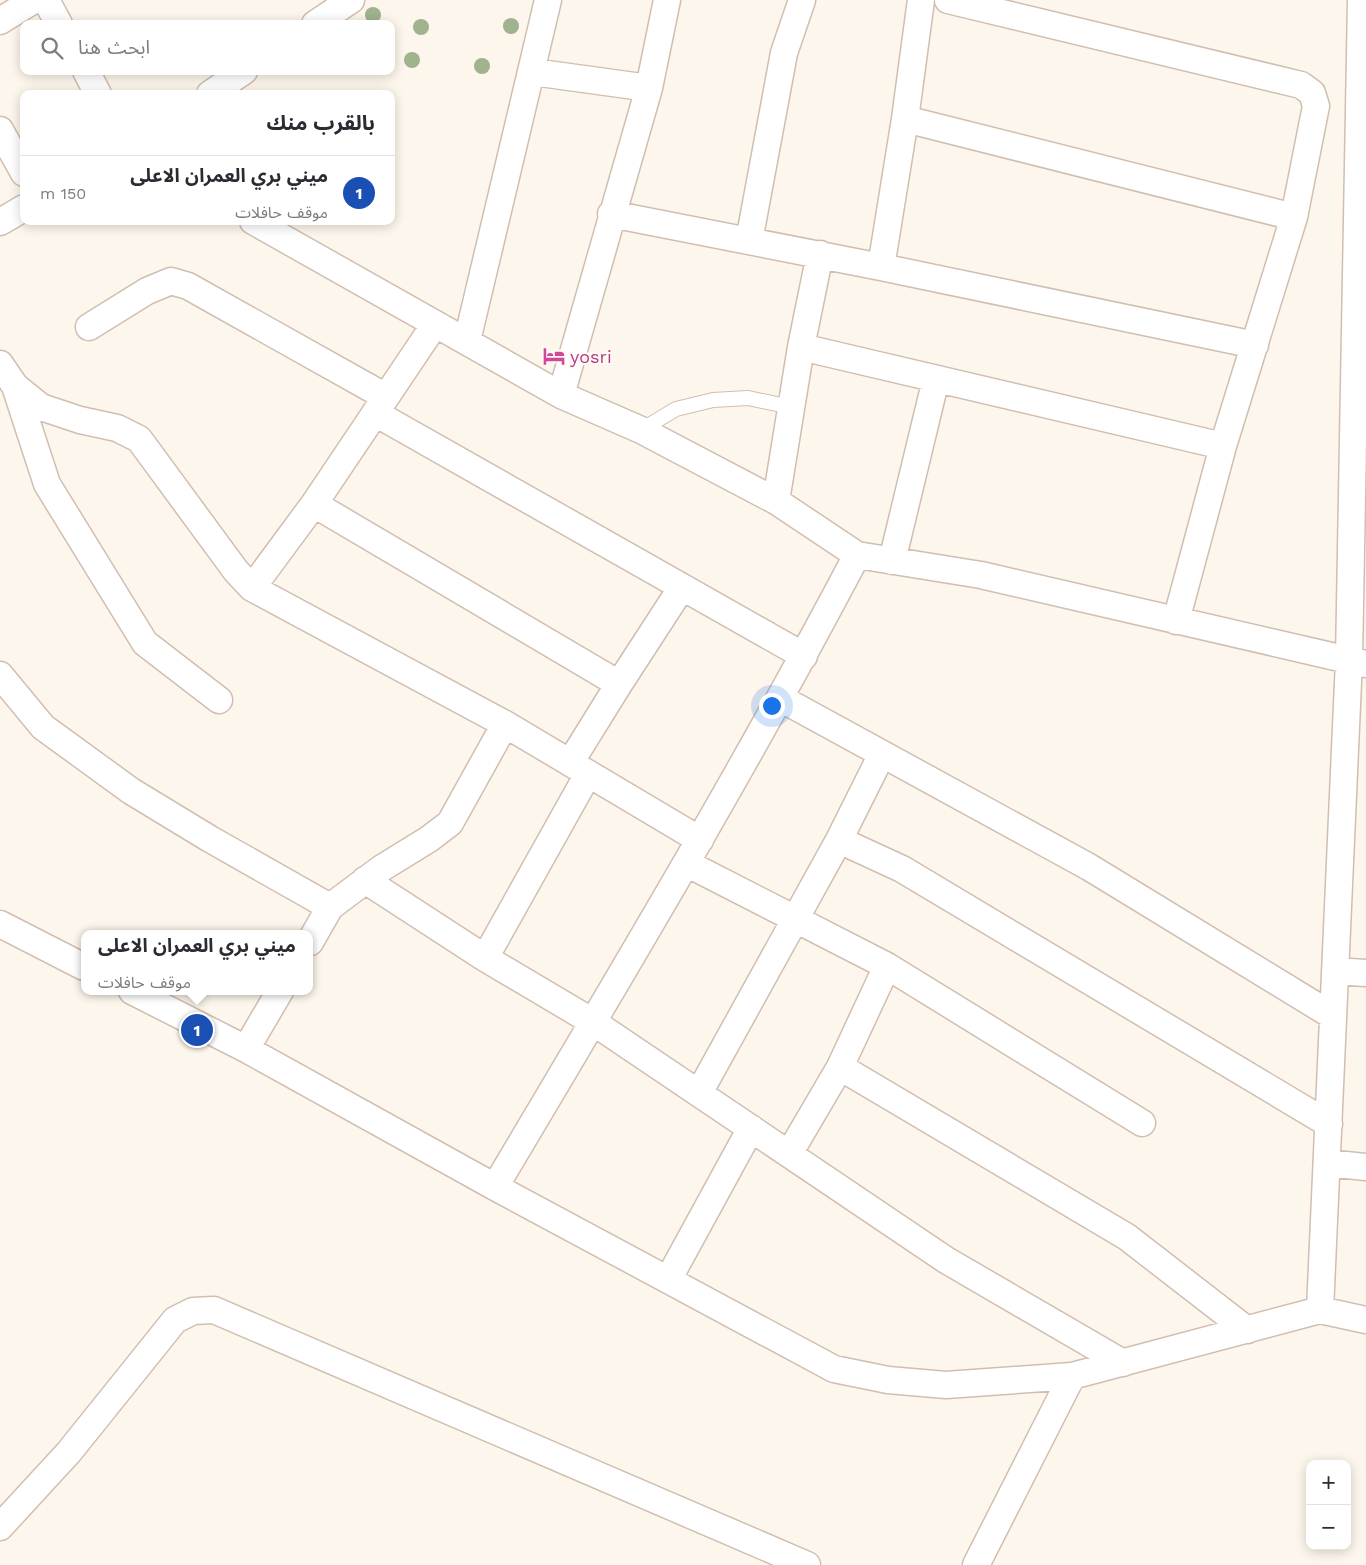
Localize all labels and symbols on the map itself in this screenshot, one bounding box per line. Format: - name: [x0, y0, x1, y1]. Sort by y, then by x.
- hotel icon: yosri: [541, 343, 567, 369]
- place label: yosri: [570, 346, 612, 367]
- your location: [759, 693, 785, 719]
- pin: 1: [181, 1011, 213, 1049]

